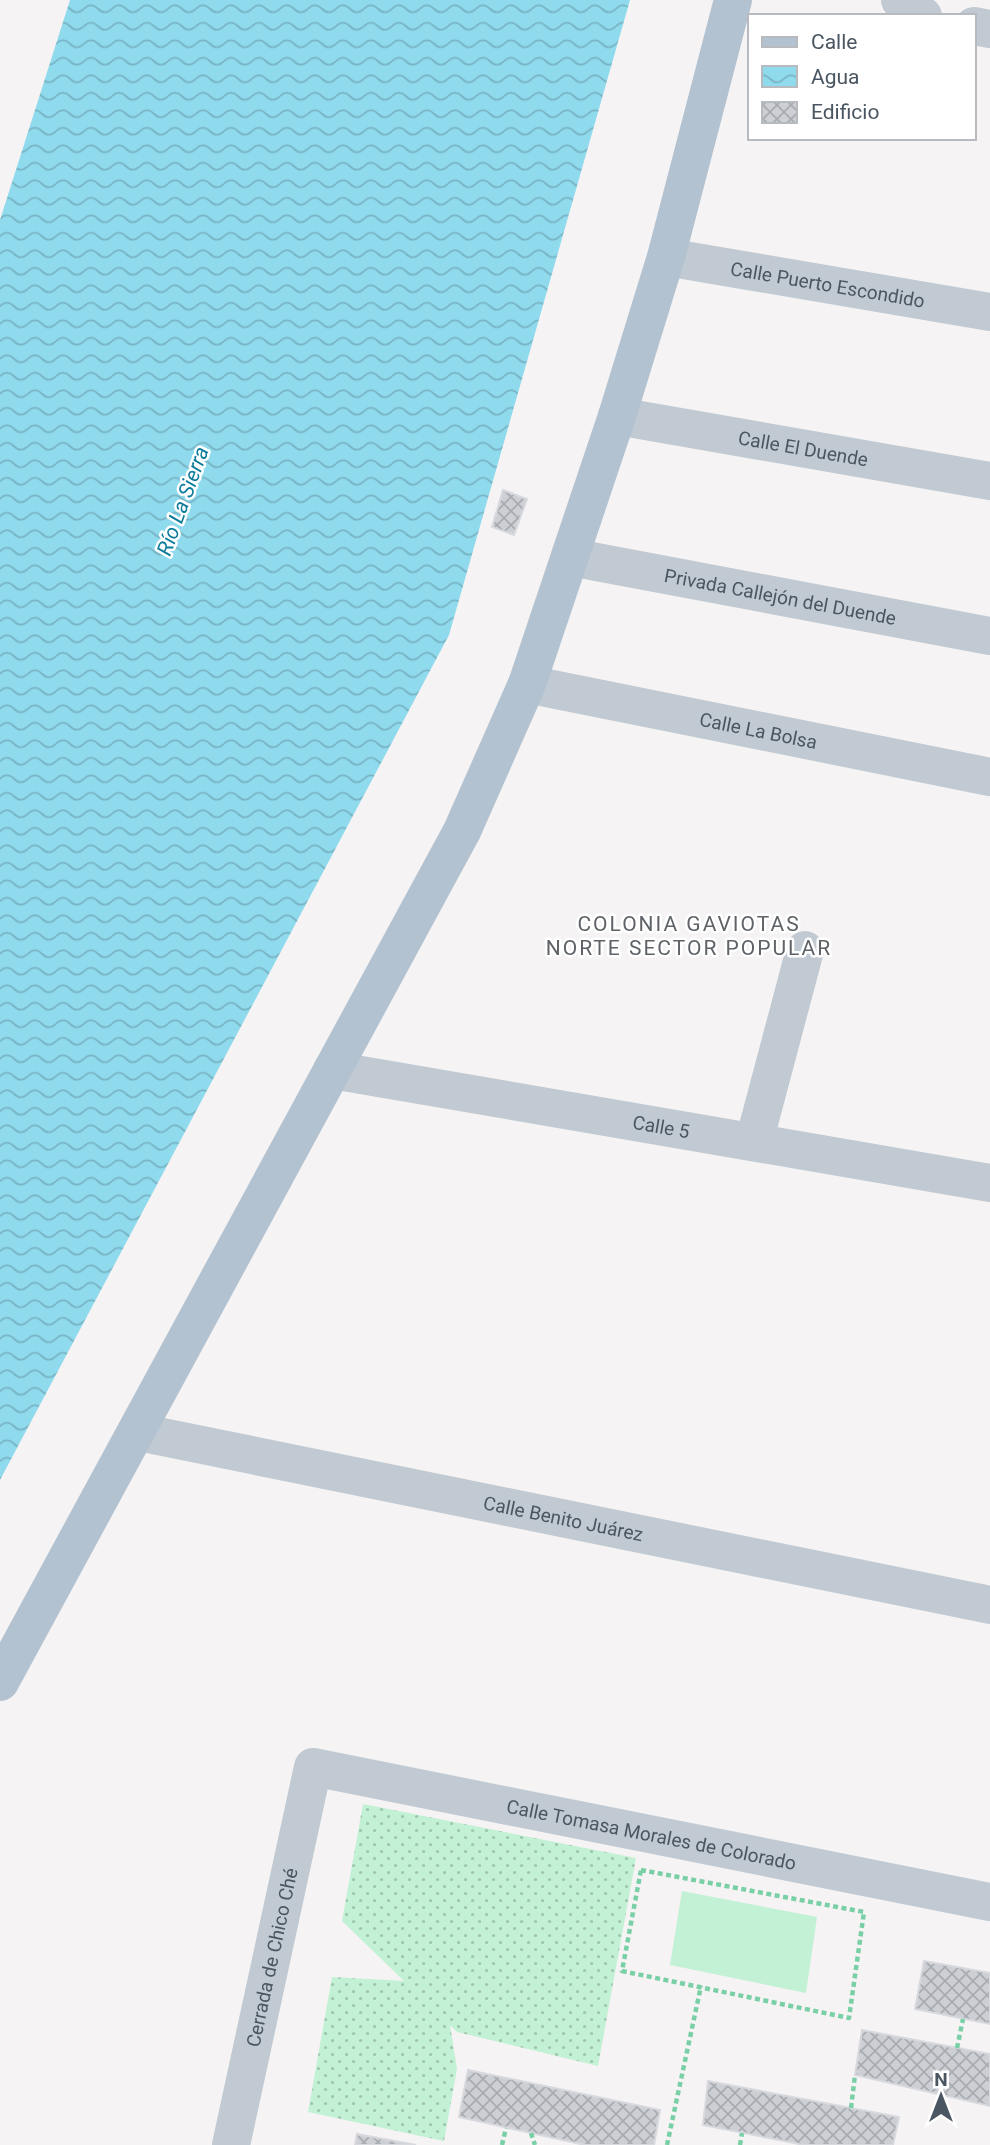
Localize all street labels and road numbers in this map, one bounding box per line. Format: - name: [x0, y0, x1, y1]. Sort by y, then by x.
- street label: Calle Puerto Escondido: [729, 257, 927, 312]
- street label: Calle El Duende: [737, 426, 870, 471]
- street label: Privada Callejón del Duende: [663, 563, 898, 630]
- street label: Calle La Bolsa: [698, 707, 819, 754]
- street label: Calle 5: [631, 1110, 691, 1143]
- street label: Calle Benito Juárez: [481, 1491, 645, 1546]
- street label: Calle Tomasa Morales de Colorado: [505, 1794, 798, 1875]
- street label: Cerrada de Chico Ché: [241, 1866, 302, 2049]

